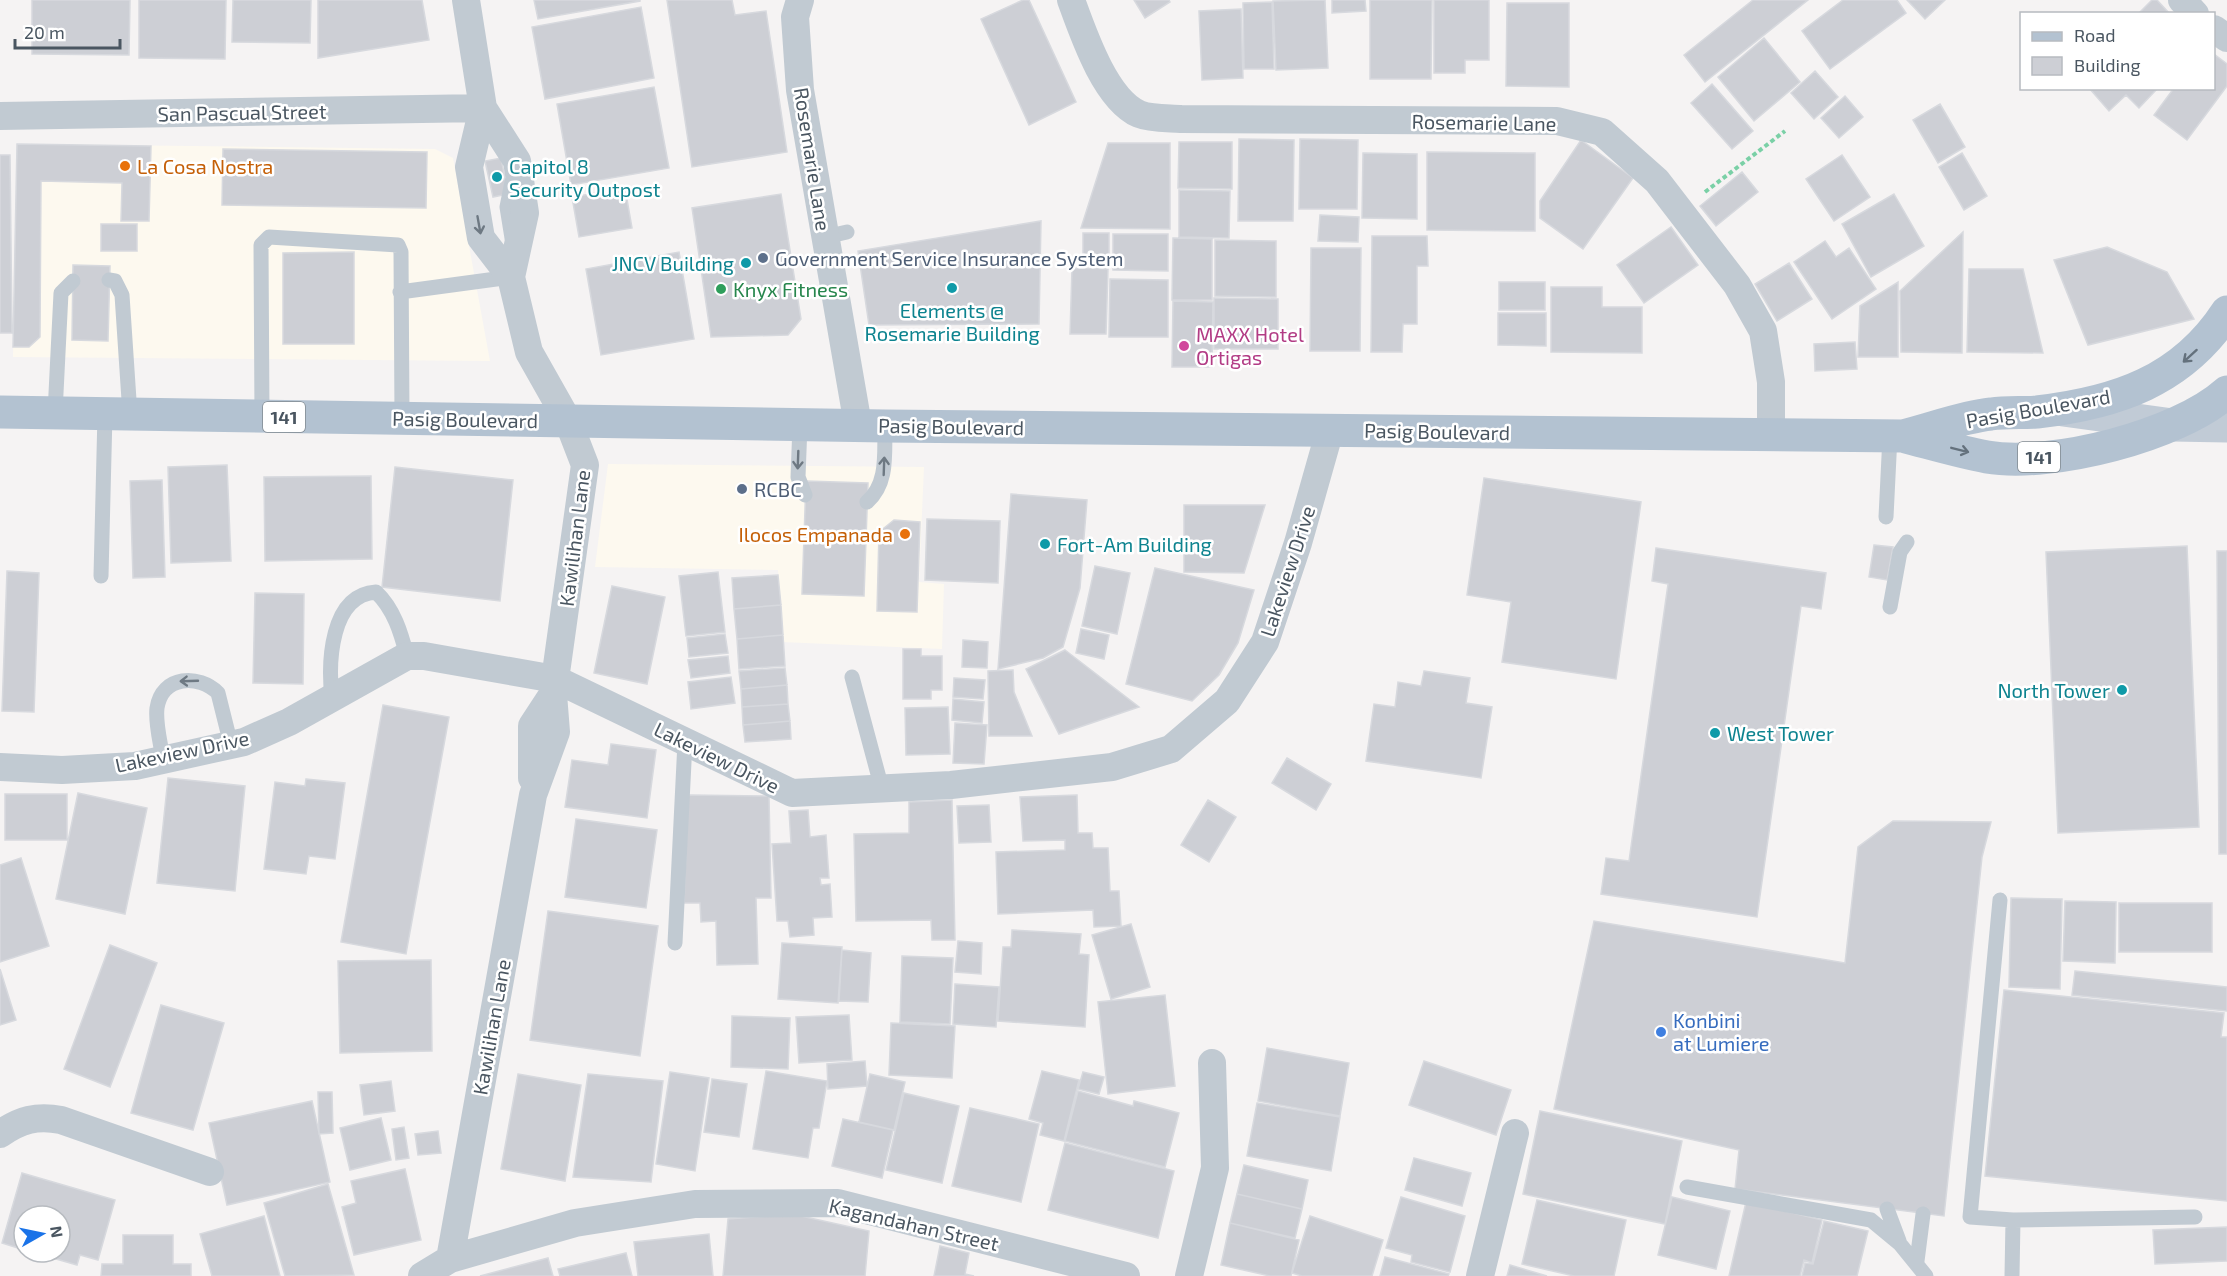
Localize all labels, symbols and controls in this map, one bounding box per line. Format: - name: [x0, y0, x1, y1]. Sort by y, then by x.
- scale bar: [15, 12, 120, 50]
- legend: [2020, 12, 2215, 90]
- text: 20 m: [24, 21, 65, 43]
- text: Road: [2074, 24, 2115, 46]
- text: Building: [2074, 54, 2141, 76]
- street label: Rosemarie Lane: [790, 86, 836, 232]
- street label: San Pascual Street: [157, 99, 327, 125]
- street label: Rosemarie Lane: [1411, 109, 1557, 135]
- place label: La Cosa Nostra: [137, 154, 273, 178]
- place label: Capitol 8 Security Outpost: [509, 154, 661, 201]
- marker: La Cosa Nostra: [118, 159, 132, 173]
- marker: Capitol 8 Security Outpost: [490, 170, 504, 184]
- one-way arrow: [474, 214, 485, 234]
- place label: Government Service Insurance System: [775, 246, 1124, 270]
- place label: JNCV Building: [612, 251, 734, 275]
- marker: Government Service Insurance System: [756, 251, 770, 265]
- marker: JNCV Building: [739, 256, 753, 270]
- place label: Knyx Fitness: [733, 277, 848, 301]
- marker: Elements @ Rosemarie Building: [945, 281, 959, 295]
- marker: Knyx Fitness: [714, 282, 728, 296]
- place label: Elements @ Rosemarie Building: [864, 298, 1040, 345]
- place label: MAXX Hotel Ortigas: [1196, 322, 1304, 369]
- marker: MAXX Hotel Ortigas: [1177, 339, 1191, 353]
- one-way arrow: [2183, 349, 2198, 363]
- street label: Pasig Boulevard: [1964, 384, 2112, 432]
- road number: 141: [263, 402, 305, 432]
- street label: Pasig Boulevard: [392, 406, 538, 432]
- street label: Pasig Boulevard: [878, 413, 1024, 439]
- street label: Pasig Boulevard: [1364, 418, 1510, 444]
- road number: 141: [2018, 442, 2060, 472]
- one-way arrow: [1950, 445, 1969, 457]
- one-way arrow: [793, 450, 804, 470]
- one-way arrow: [878, 457, 889, 477]
- street label: Kawilihan Lane: [554, 468, 594, 608]
- place label: RCBC: [754, 477, 802, 501]
- marker: RCBC: [735, 482, 749, 496]
- street label: Lakeview Drive: [1255, 503, 1319, 639]
- place label: Ilocos Empanada: [739, 522, 893, 546]
- marker: Ilocos Empanada: [898, 527, 912, 541]
- place label: Fort-Am Building: [1057, 532, 1212, 556]
- marker: Fort-Am Building: [1038, 537, 1052, 551]
- one-way arrow: [179, 675, 199, 686]
- place label: North Tower: [1997, 678, 2110, 702]
- marker: North Tower: [2115, 683, 2129, 697]
- street label: Lakeview Drive: [651, 716, 783, 798]
- place label: West Tower: [1727, 721, 1834, 745]
- street label: Lakeview Drive: [113, 725, 251, 777]
- marker: West Tower: [1708, 726, 1722, 740]
- street label: Kawilihan Lane: [467, 957, 515, 1097]
- place label: Konbini at Lumiere: [1673, 1008, 1769, 1055]
- marker: Konbini at Lumiere: [1654, 1025, 1668, 1039]
- street label: Kagandahan Street: [827, 1193, 1001, 1255]
- north arrow: [12, 1204, 72, 1264]
- text: N: [47, 1224, 68, 1239]

